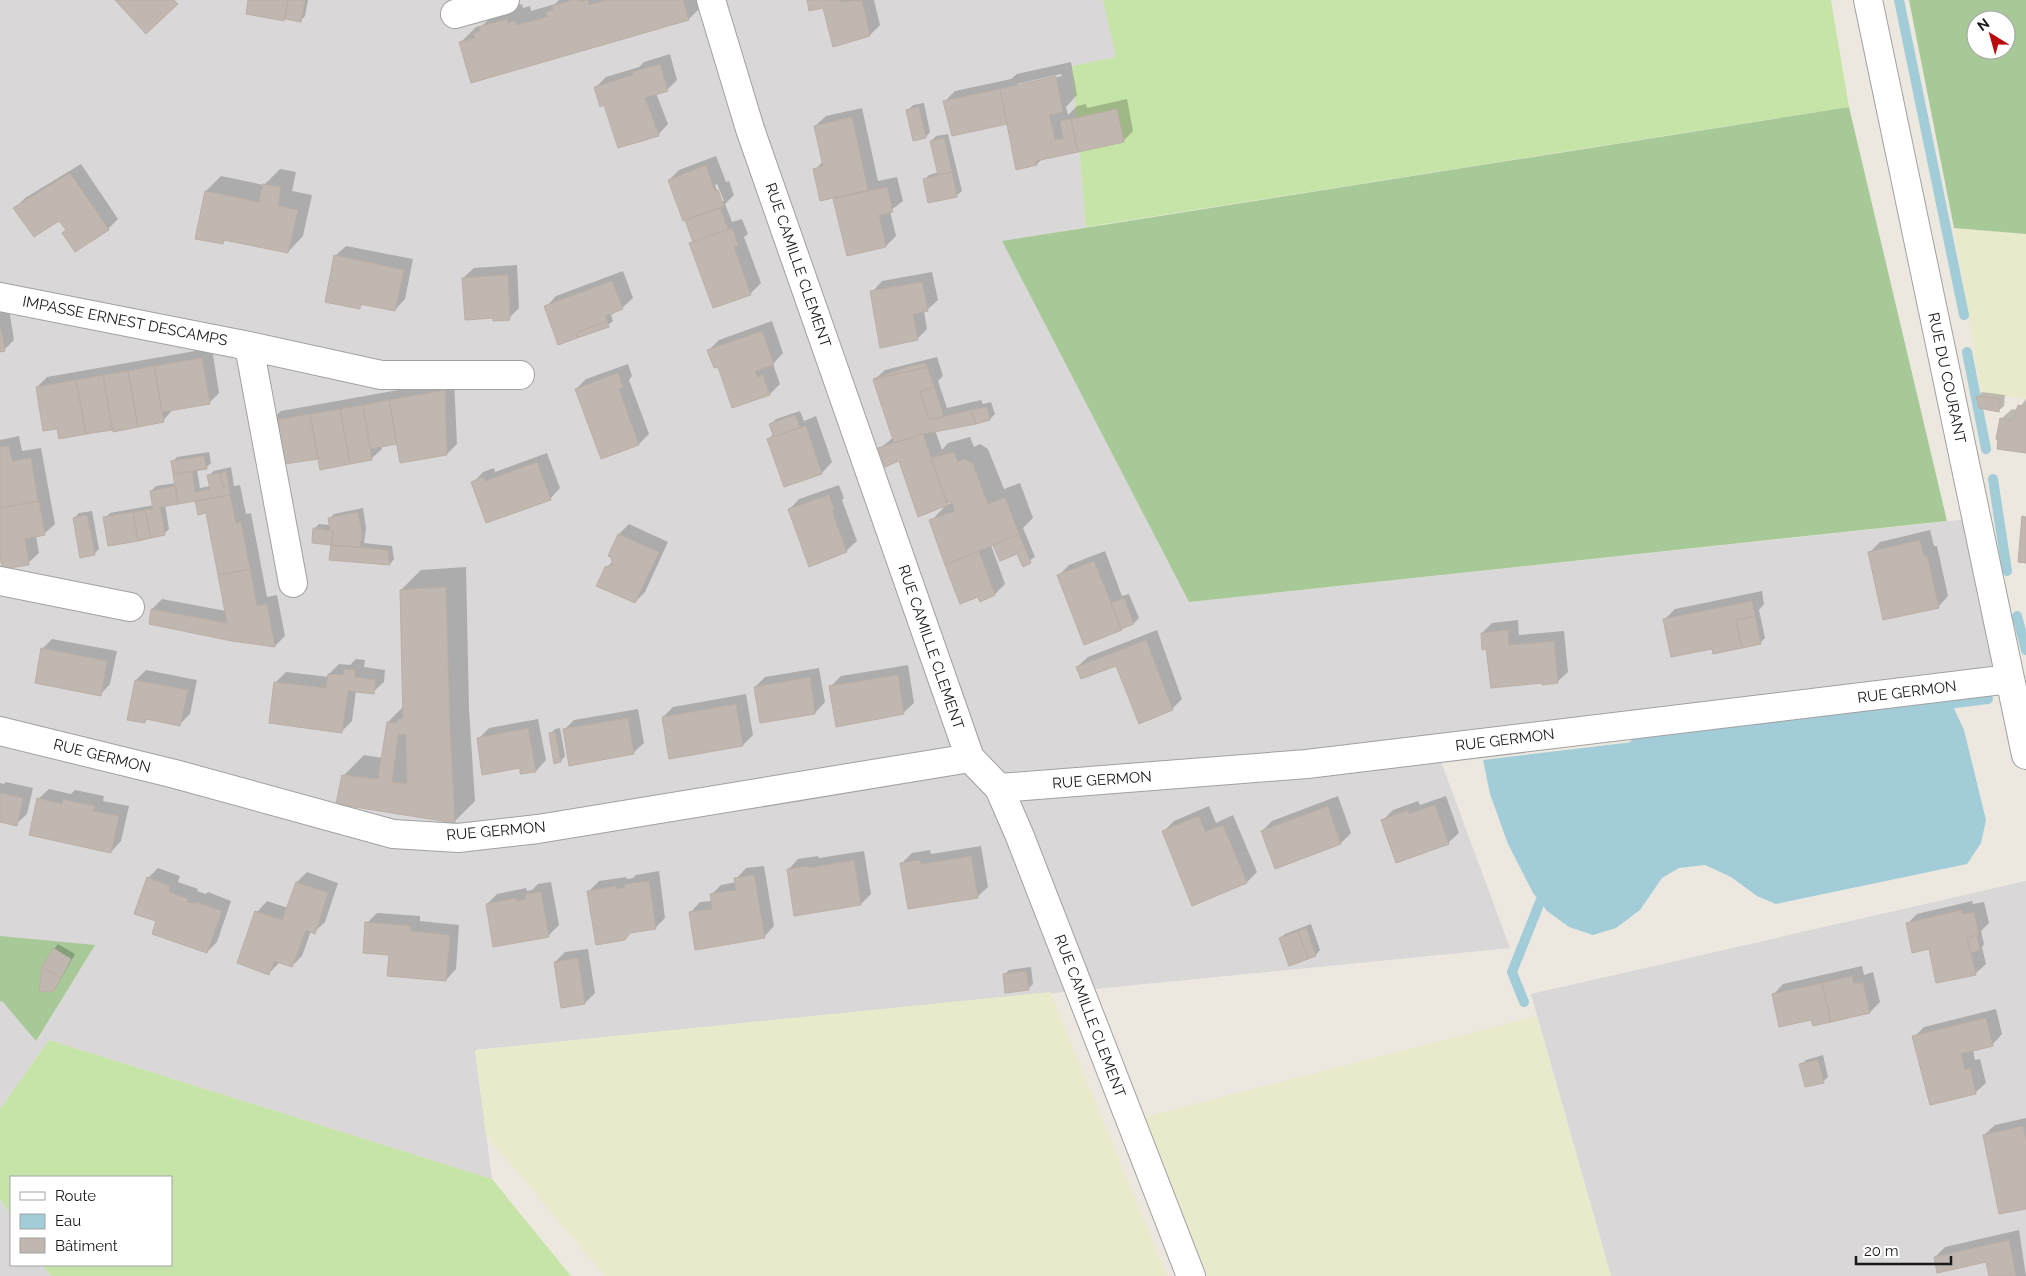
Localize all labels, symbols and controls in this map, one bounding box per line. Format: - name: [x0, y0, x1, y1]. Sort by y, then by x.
- north arrow: [1966, 10, 2016, 60]
- text: N: [1974, 15, 1992, 34]
- street label: RUE CAMILLE CLEMENT: [761, 180, 835, 350]
- street label: IMPASSE ERNEST DESCAMPS: [21, 292, 229, 350]
- street label: RUE DU COURANT: [1924, 311, 1970, 445]
- street label: RUE CAMILLE CLEMENT: [894, 562, 968, 732]
- street label: RUE GERMON: [1856, 677, 1958, 707]
- street label: RUE GERMON: [1454, 725, 1556, 755]
- street label: RUE GERMON: [51, 735, 153, 777]
- street label: RUE GERMON: [1052, 768, 1152, 792]
- street label: RUE GERMON: [446, 818, 546, 844]
- street label: RUE CAMILLE CLEMENT: [1051, 932, 1129, 1100]
- legend: [10, 1176, 172, 1266]
- text: Route: [55, 1187, 96, 1205]
- text: Eau: [55, 1212, 81, 1230]
- scale bar: [1856, 1234, 1951, 1266]
- text: Bâtiment: [55, 1237, 118, 1255]
- text: 20 m: [1864, 1242, 1899, 1260]

